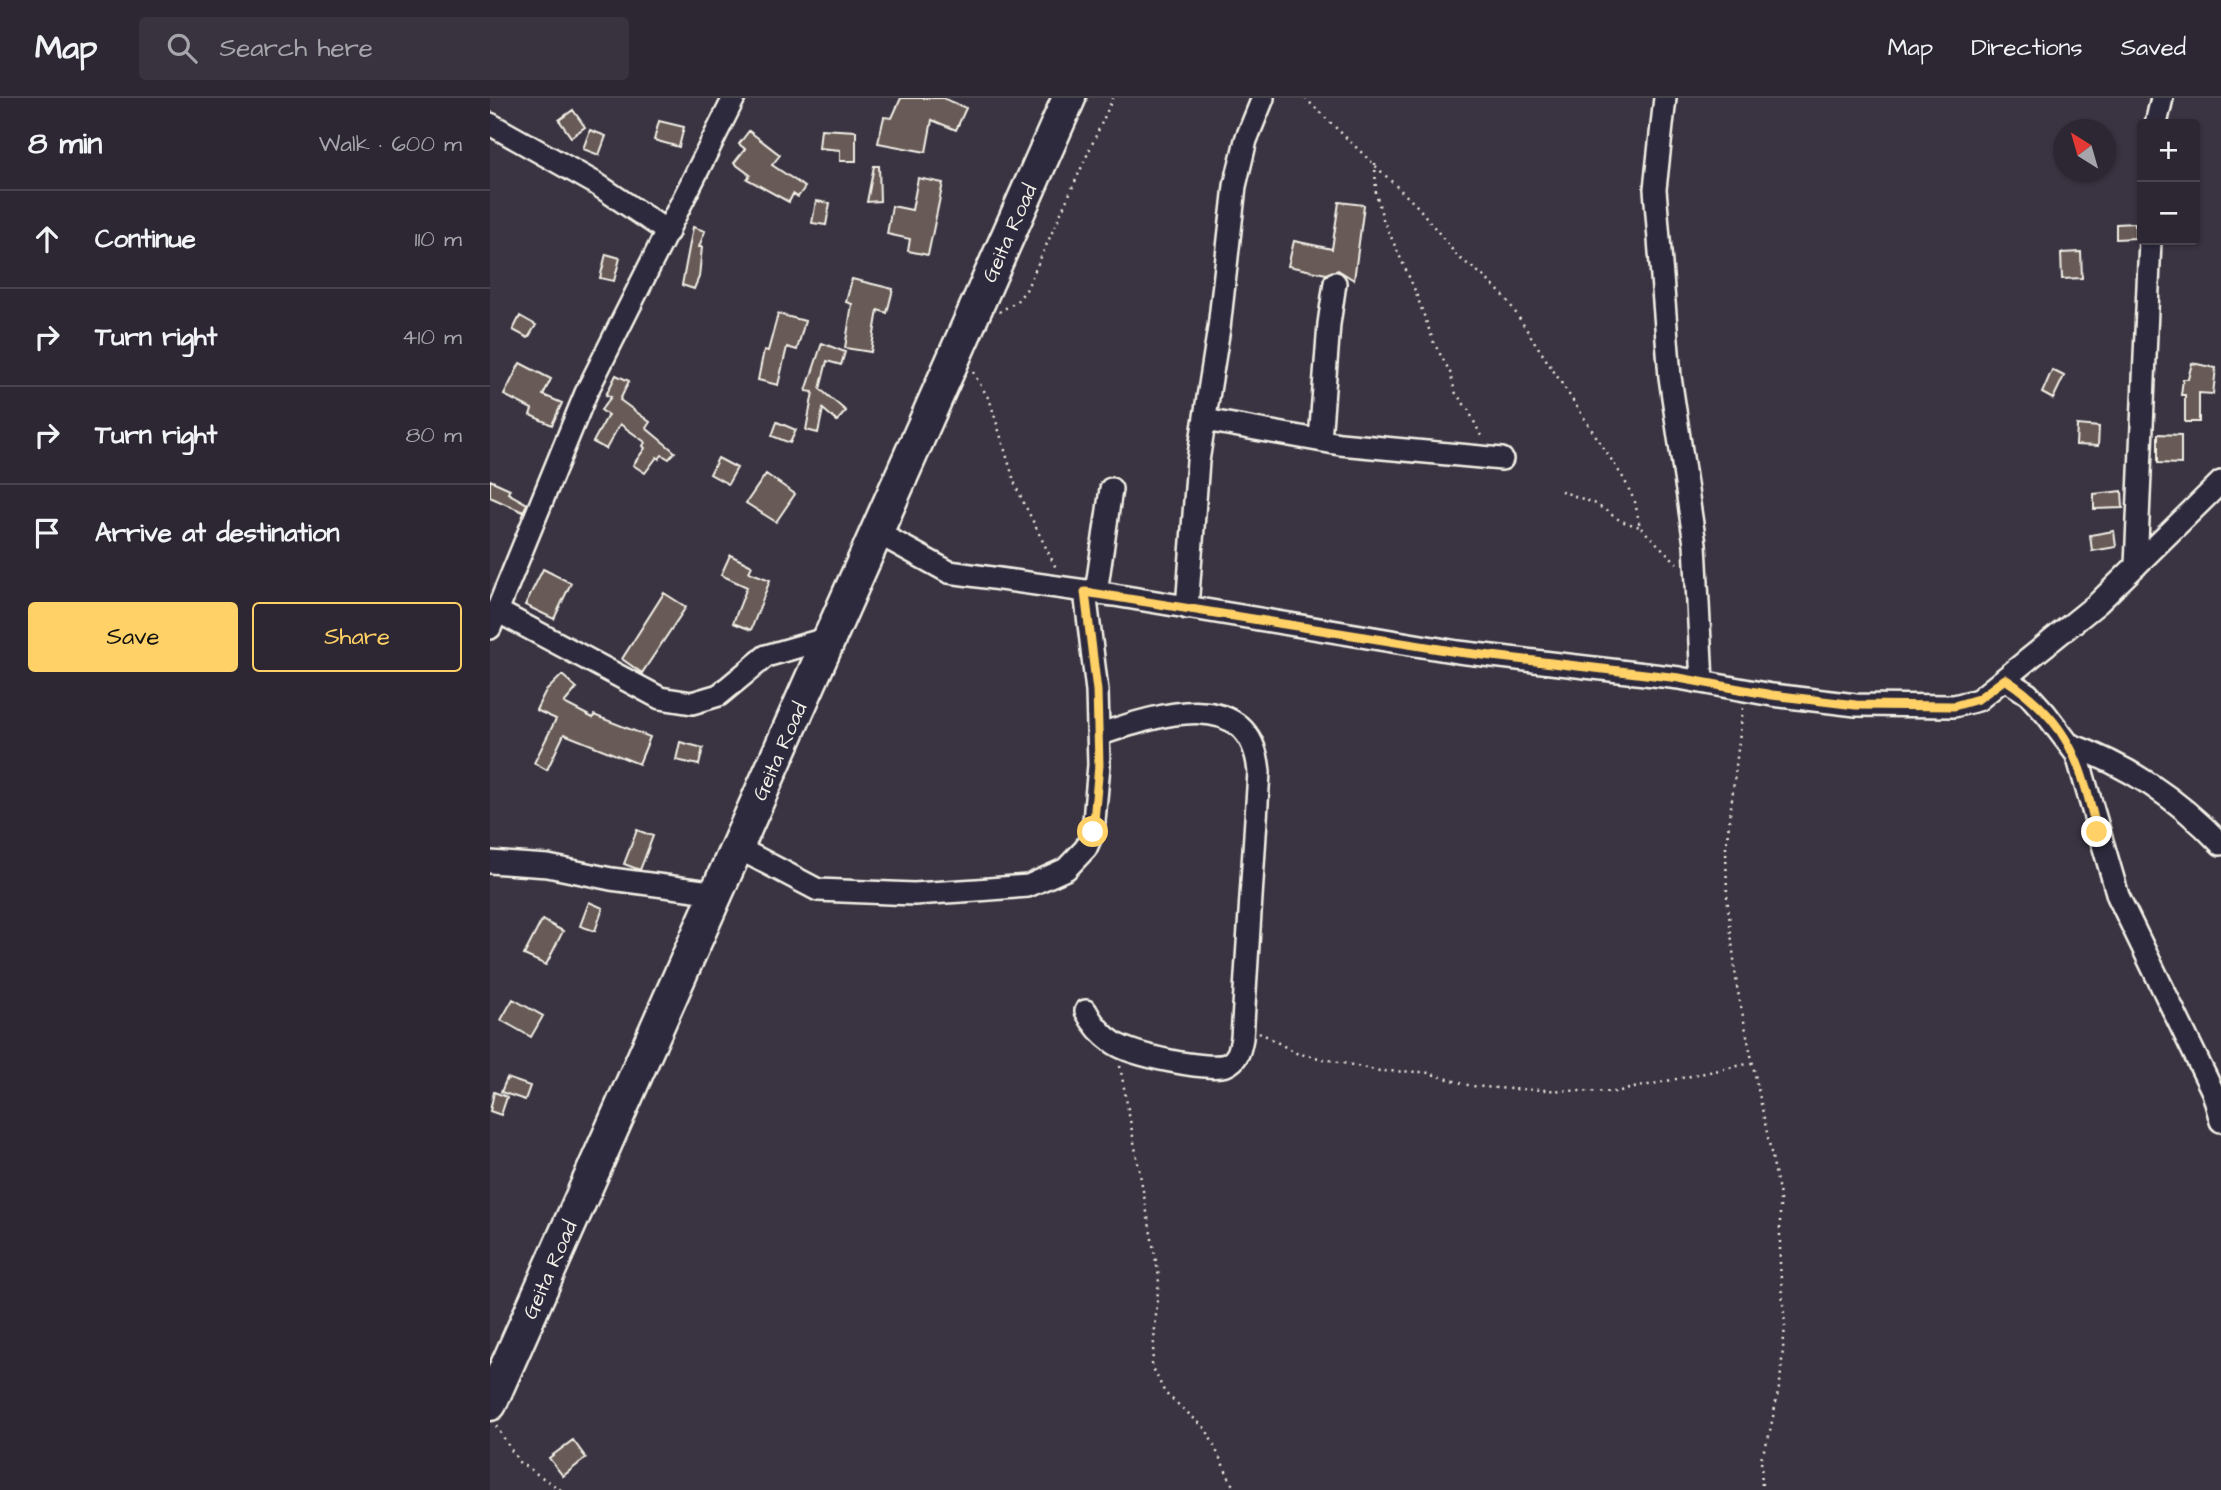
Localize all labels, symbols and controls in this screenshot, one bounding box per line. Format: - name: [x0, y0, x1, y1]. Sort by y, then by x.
- search box: [139, 17, 629, 80]
- text: Map: [35, 25, 97, 71]
- icon: search: [163, 29, 201, 67]
- text: Search here: [219, 30, 373, 66]
- text: Map: [1888, 31, 1933, 65]
- text: Directions: [1971, 31, 2083, 65]
- text: Saved: [2121, 31, 2186, 65]
- north arrow: [2053, 119, 2116, 182]
- map controls: [2137, 119, 2200, 245]
- button: +: [2137, 119, 2200, 182]
- text: 8 min: [28, 123, 102, 165]
- text: Walk · 600 m: [319, 128, 462, 160]
- street label: Geita Road: [975, 179, 1044, 287]
- button: −: [2137, 182, 2200, 245]
- icon: ahead: [28, 220, 66, 258]
- text: Continue: [95, 221, 196, 257]
- text: 110 m: [414, 223, 462, 255]
- icon: right: [28, 318, 66, 356]
- text: Turn right: [95, 319, 217, 355]
- text: 410 m: [402, 321, 462, 353]
- icon: right: [28, 416, 66, 454]
- text: Turn right: [95, 417, 217, 453]
- text: 80 m: [405, 419, 462, 451]
- icon: arrive: [28, 514, 66, 552]
- text: Arrive at destination: [95, 515, 340, 551]
- button: Save: [28, 602, 238, 672]
- button: Share: [252, 602, 462, 672]
- street label: Geita Road: [745, 697, 814, 805]
- route start: [1077, 816, 1108, 847]
- route end: [2081, 816, 2112, 847]
- street label: Geita Road: [515, 1216, 584, 1323]

